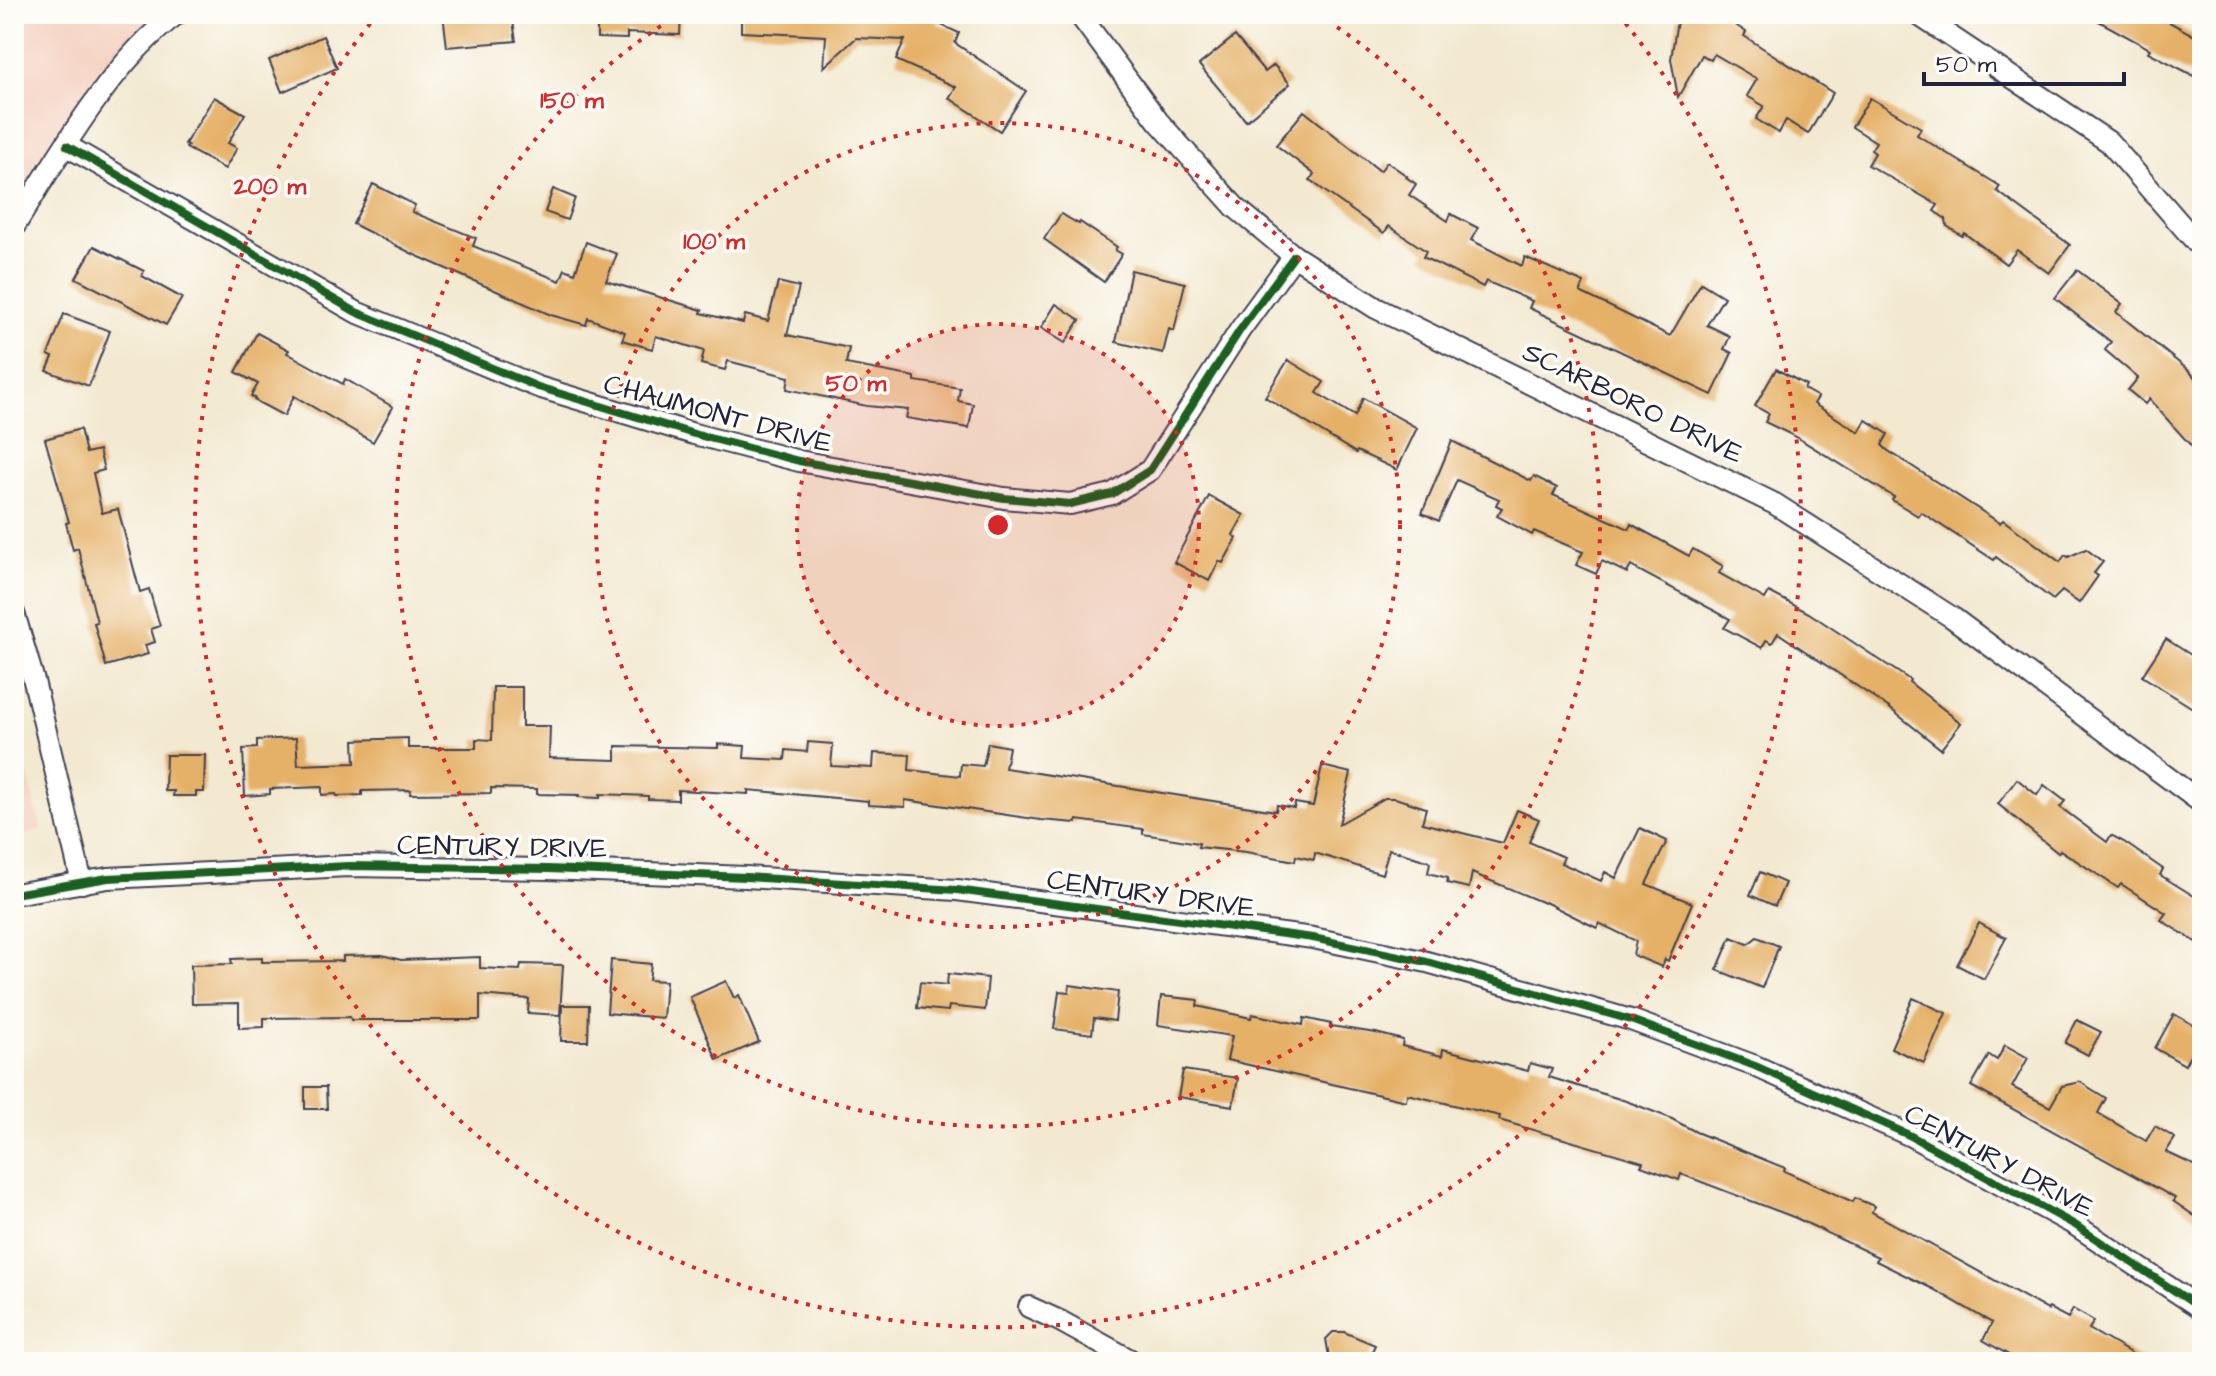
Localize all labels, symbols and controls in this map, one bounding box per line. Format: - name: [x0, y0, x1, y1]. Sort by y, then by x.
- scale bar: [1924, 36, 2124, 86]
- text: 50 m: [1936, 48, 1997, 82]
- text: 150 m: [540, 84, 604, 118]
- text: 200 m: [233, 170, 306, 204]
- text: 100 m: [683, 225, 745, 259]
- street label: SCARBORO DRIVE: [1516, 333, 1750, 473]
- street label: CHAUMONT DRIVE: [599, 365, 837, 463]
- text: 50 m: [826, 367, 887, 401]
- centre of rings: [984, 511, 1012, 539]
- street label: CENTURY DRIVE: [397, 826, 608, 868]
- street label: CENTURY DRIVE: [1044, 860, 1258, 928]
- street label: CENTURY DRIVE: [1897, 1095, 2101, 1228]

